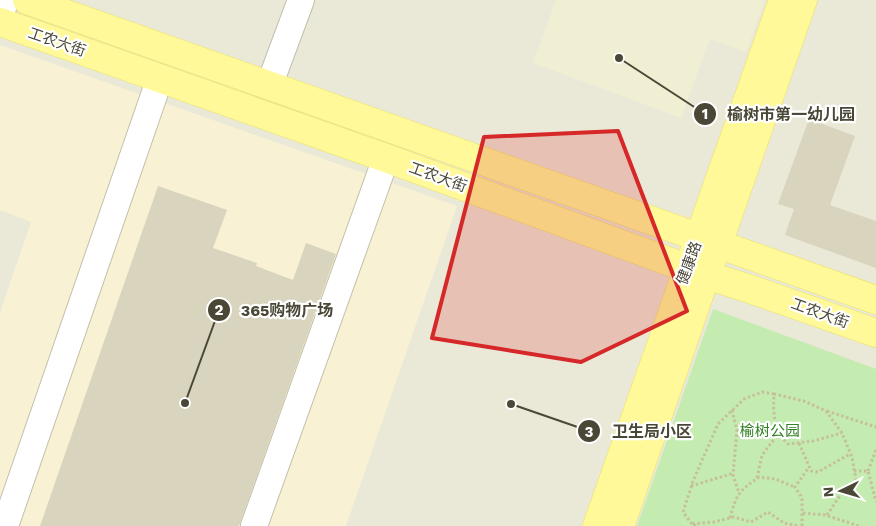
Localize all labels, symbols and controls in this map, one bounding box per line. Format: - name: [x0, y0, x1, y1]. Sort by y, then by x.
- street label: 工农大街: [26, 24, 88, 60]
- callout: 榆树市第一幼儿园: [692, 99, 865, 130]
- text: 1: [702, 105, 708, 123]
- text: 榆树市第一幼儿园: [727, 105, 855, 124]
- street label: 工农大街: [407, 158, 469, 196]
- street label: 健康路: [673, 239, 705, 287]
- street label: 工农大街: [789, 294, 851, 332]
- callout: 365购物广场: [206, 295, 344, 326]
- text: 2: [215, 301, 224, 319]
- text: 365购物广场: [241, 301, 333, 320]
- callout: 卫生局小区: [577, 416, 702, 447]
- text: 卫生局小区: [612, 422, 692, 441]
- park label: 榆树公园: [740, 422, 800, 440]
- text: 3: [585, 423, 594, 441]
- north arrow: [816, 466, 866, 516]
- text: N: [820, 486, 836, 498]

